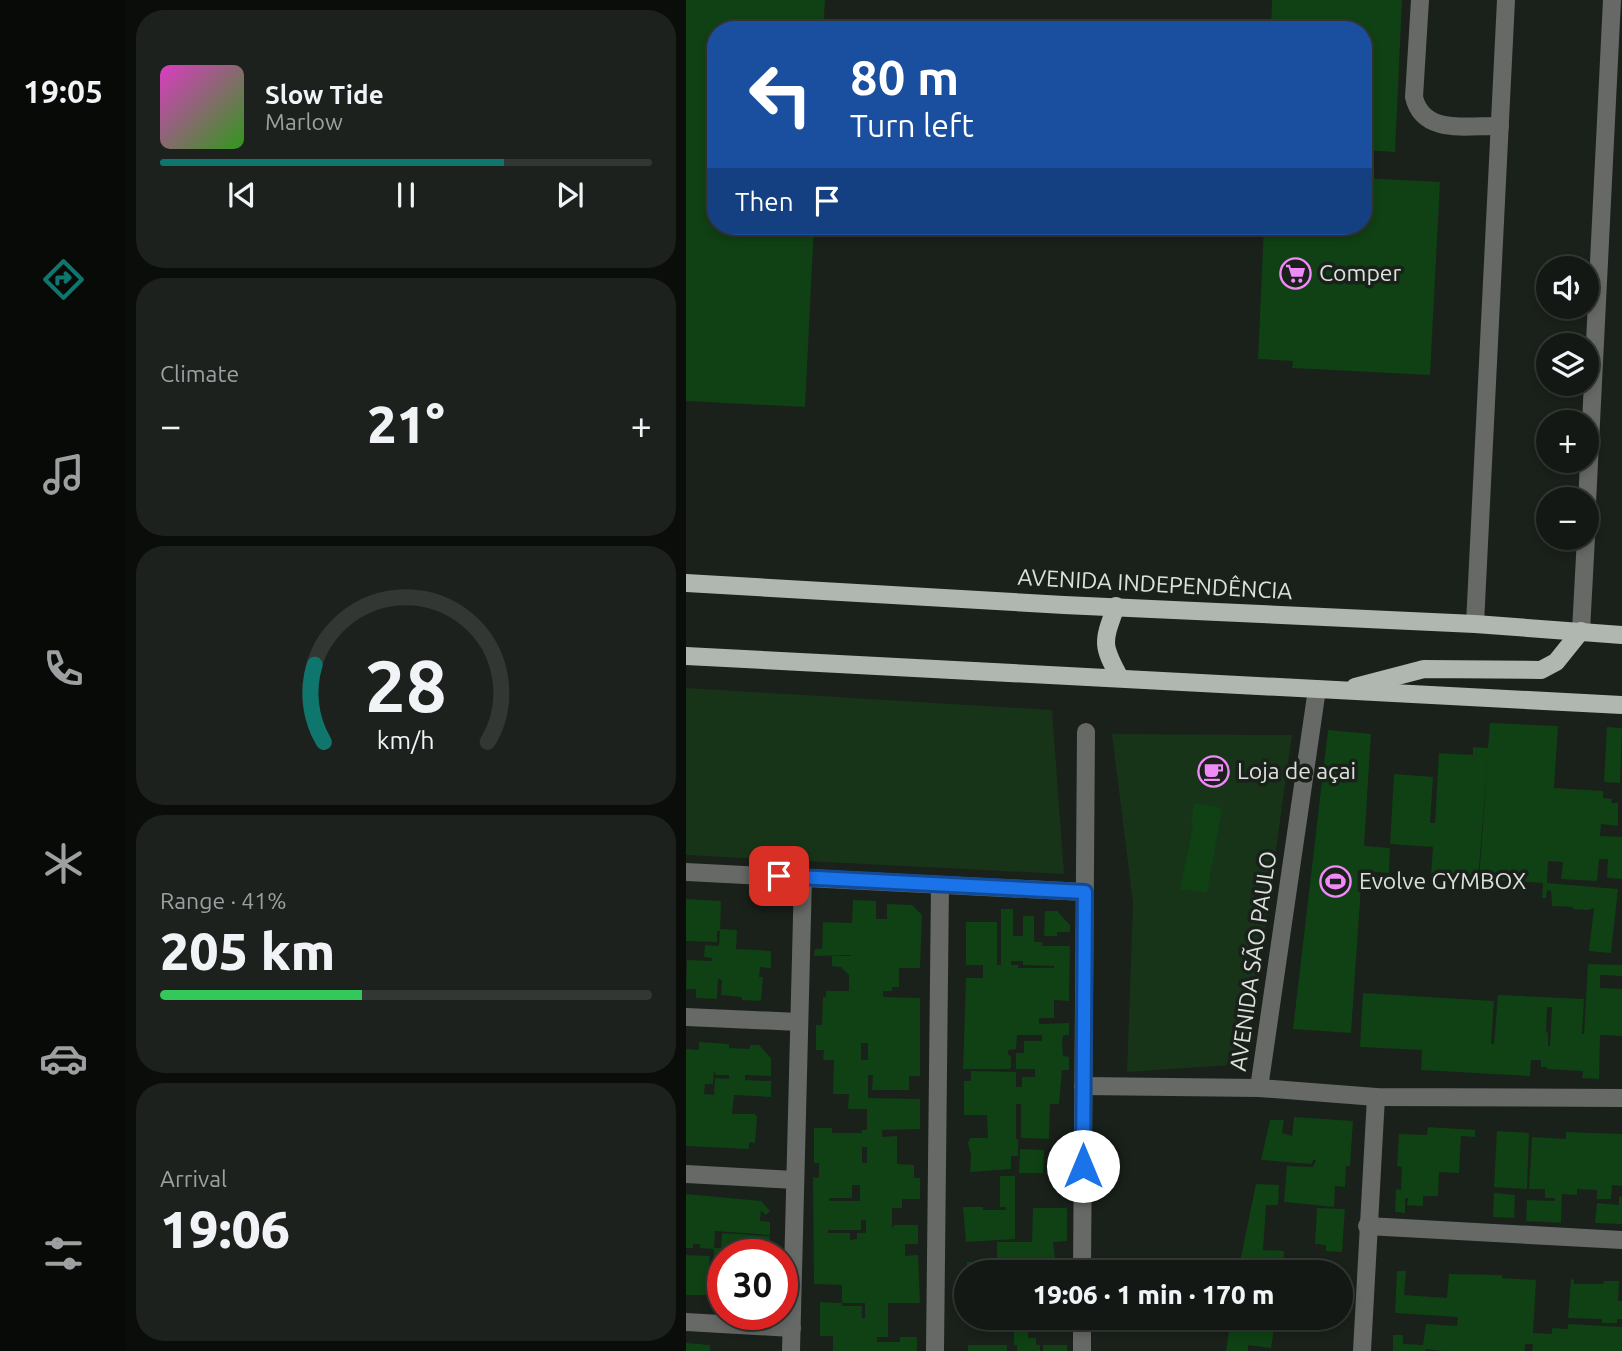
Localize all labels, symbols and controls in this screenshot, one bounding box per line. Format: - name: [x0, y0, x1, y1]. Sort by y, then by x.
- icon: left: [735, 49, 826, 140]
- text: 80 m: [850, 49, 959, 104]
- text: 19:05: [23, 73, 103, 109]
- text: Slow Tide: [265, 80, 384, 109]
- text: Turn left: [850, 107, 974, 143]
- text: Marlow: [265, 109, 343, 134]
- icon: previous: [223, 176, 261, 214]
- icon: pause: [387, 176, 425, 214]
- icon: next: [551, 176, 589, 214]
- icon: arrive: [808, 182, 846, 220]
- text: Then: [735, 187, 794, 216]
- icon: directions: [39, 255, 88, 304]
- supermarket icon: Comper: [1279, 256, 1313, 290]
- map controls: [1536, 256, 1599, 550]
- button: sound: [1536, 256, 1599, 319]
- place label: Comper: [1319, 260, 1402, 285]
- button: layers: [1536, 333, 1599, 396]
- text: Climate: [160, 361, 239, 386]
- text: 21°: [367, 395, 445, 453]
- text: −: [160, 404, 181, 446]
- text: +: [631, 404, 652, 446]
- button: +: [1536, 410, 1599, 473]
- icon: music: [39, 450, 88, 499]
- button: −: [1536, 487, 1599, 550]
- street label: AVENIDA INDEPENDÊNCIA: [1017, 563, 1293, 603]
- icon: phone: [39, 644, 88, 693]
- text: 28: [365, 644, 447, 726]
- text: km/h: [377, 725, 435, 753]
- cafe icon: Loja de açai: [1197, 754, 1231, 788]
- place label: Loja de açai: [1237, 758, 1356, 783]
- icon: climate: [39, 839, 88, 888]
- pin: [749, 846, 809, 906]
- street label: AVENIDA SÃO PAULO: [1225, 849, 1280, 1073]
- icon: arrive: [760, 857, 798, 895]
- sports icon: Evolve GYMBOX: [1319, 864, 1353, 898]
- place label: Evolve GYMBOX: [1359, 868, 1526, 893]
- text: Range · 41%: [160, 888, 287, 913]
- text: 205 km: [160, 922, 335, 980]
- icon: car: [39, 1034, 88, 1083]
- position arrow: [1046, 1129, 1120, 1203]
- text: Arrival: [160, 1166, 227, 1191]
- text: 19:06: [160, 1200, 290, 1258]
- icon: filters: [39, 1229, 88, 1278]
- speed limit sign: 30: [707, 1239, 798, 1330]
- text: 19:06 · 1 min · 170 m: [1033, 1280, 1274, 1309]

